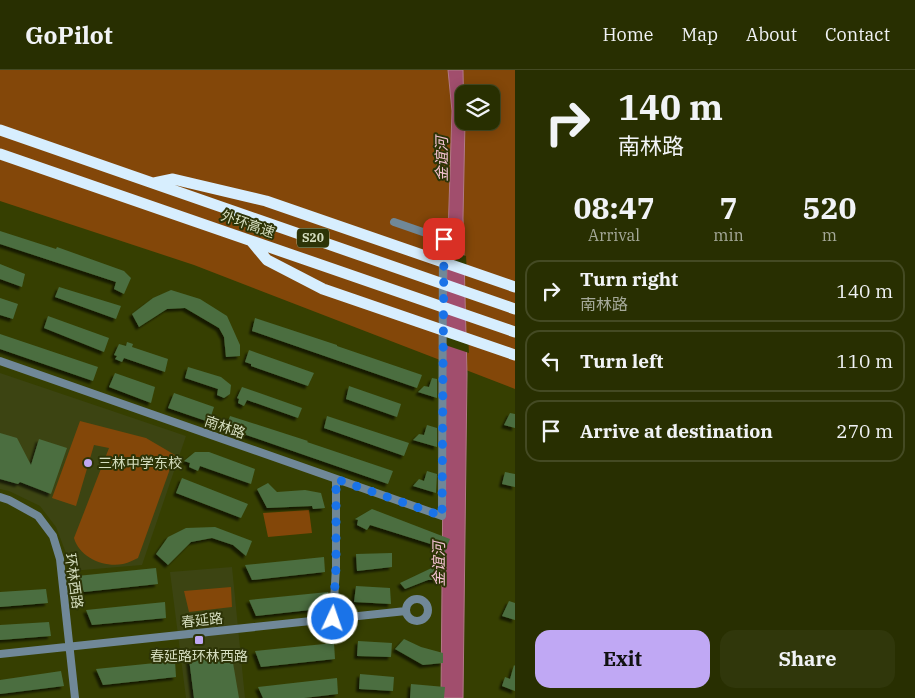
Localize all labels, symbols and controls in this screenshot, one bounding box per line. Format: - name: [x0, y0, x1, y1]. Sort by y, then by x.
- text: GoPilot: [25, 19, 113, 51]
- text: Home: [602, 23, 654, 46]
- text: Map: [682, 23, 718, 46]
- text: About: [746, 23, 797, 46]
- text: Contact: [825, 23, 890, 46]
- text: 140 m: [618, 84, 723, 130]
- map controls: [455, 85, 500, 130]
- button: layers: [455, 85, 500, 130]
- icon: right: [535, 90, 600, 155]
- text: 南林路: [618, 131, 684, 160]
- water label: 金谊河: [432, 134, 451, 182]
- text: 08:47: [574, 188, 655, 227]
- text: 7: [720, 188, 738, 227]
- text: 520: [802, 188, 856, 227]
- street label: 外环高速: [219, 206, 277, 242]
- pin: [423, 218, 465, 260]
- icon: arrive: [430, 225, 458, 253]
- text: Arrival: [588, 225, 640, 245]
- text: min: [713, 225, 744, 245]
- text: m: [822, 225, 837, 245]
- road number: S20: [297, 228, 329, 248]
- text: Turn right: [580, 267, 678, 291]
- icon: right: [537, 277, 565, 305]
- text: 140 m: [836, 279, 893, 303]
- text: 南林路: [580, 294, 628, 314]
- icon: left: [537, 347, 565, 375]
- text: Turn left: [580, 349, 663, 373]
- text: 110 m: [836, 349, 893, 373]
- street label: 南林路: [202, 412, 248, 442]
- icon: arrive: [537, 417, 565, 445]
- text: Arrive at destination: [580, 419, 773, 443]
- text: 270 m: [836, 419, 893, 443]
- place label: 三林中学东校: [98, 454, 182, 472]
- marker: 三林中学东校: [82, 457, 94, 469]
- water label: 金谊河: [429, 539, 448, 587]
- street label: 环林西路: [61, 552, 87, 610]
- position arrow: [306, 592, 358, 644]
- street label: 春延路: [180, 609, 224, 631]
- button: Exit: [535, 630, 710, 688]
- button: Share: [720, 630, 895, 688]
- marker: 春延路环林西路: [193, 634, 205, 646]
- place label: 春延路环林西路: [150, 647, 248, 665]

